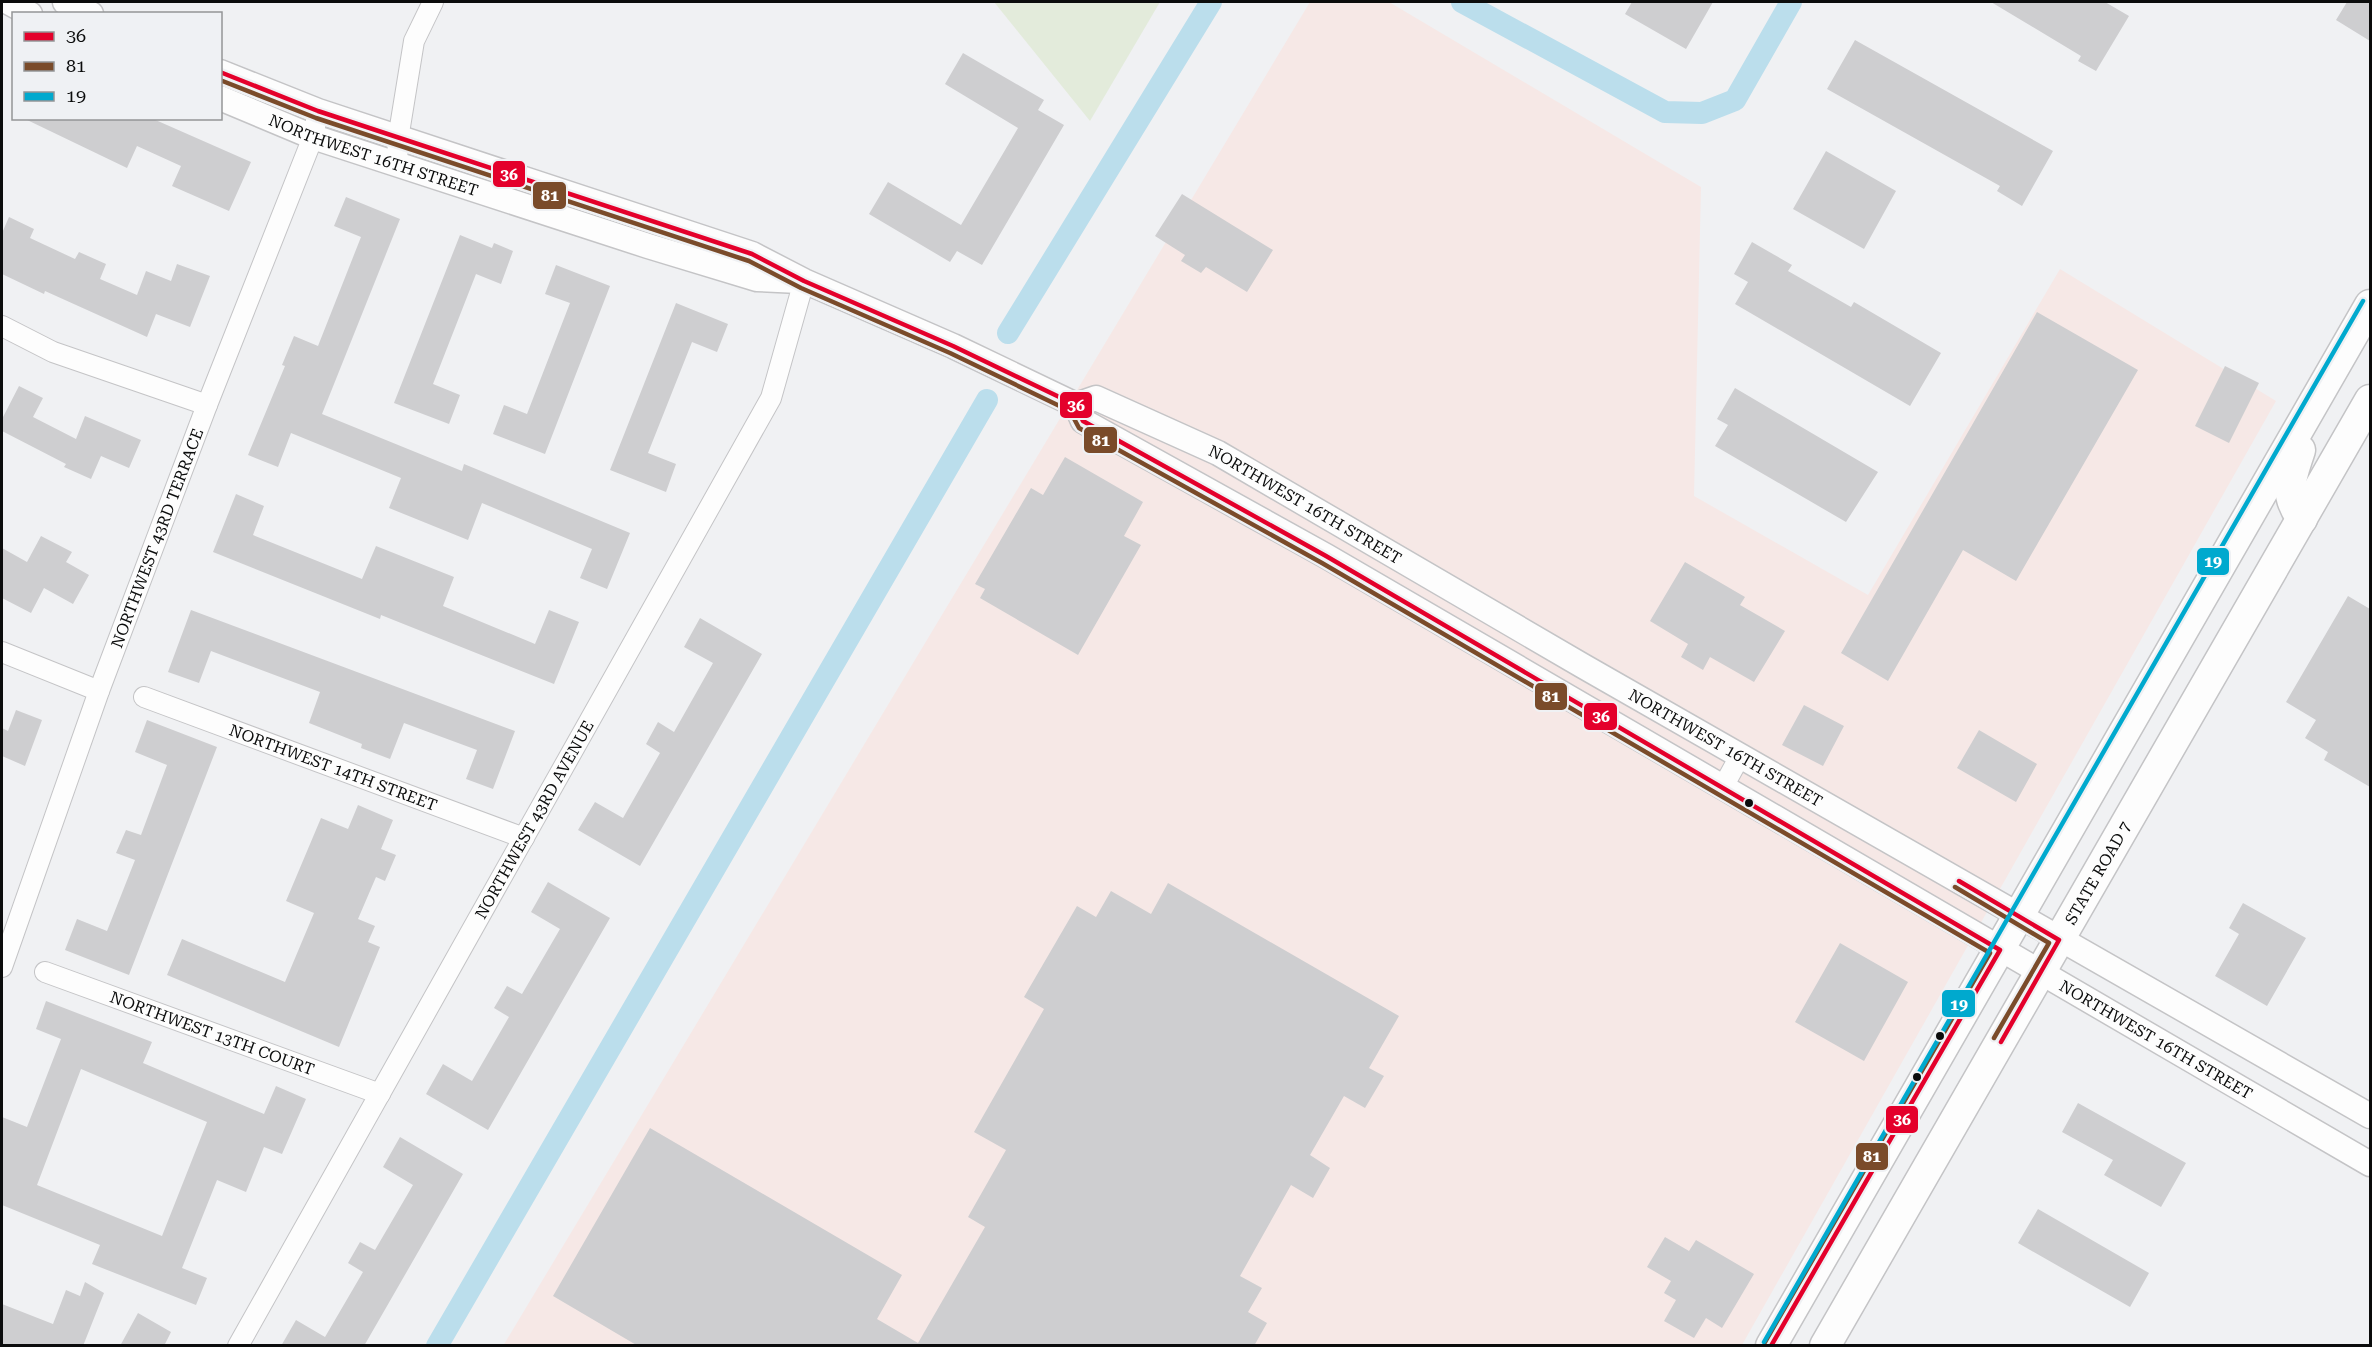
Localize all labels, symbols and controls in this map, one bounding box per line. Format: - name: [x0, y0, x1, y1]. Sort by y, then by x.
- legend: [12, 12, 222, 120]
- text: 36: [66, 25, 86, 46]
- text: 81: [66, 55, 86, 76]
- text: 19: [66, 85, 86, 106]
- street label: NORTHWEST 16TH STREET: [266, 111, 481, 200]
- line badge: 36: [492, 160, 526, 188]
- text: 36: [500, 165, 518, 184]
- line badge: 81: [532, 181, 567, 210]
- text: 81: [541, 186, 559, 205]
- line badge: 36: [1059, 391, 1093, 419]
- text: 36: [1067, 396, 1085, 415]
- street label: NORTHWEST 43RD TERRACE: [107, 426, 207, 651]
- line badge: 81: [1083, 426, 1118, 454]
- text: 81: [1092, 431, 1110, 450]
- street label: NORTHWEST 16TH STREET: [1206, 441, 1405, 568]
- line badge: 19: [2196, 547, 2230, 576]
- text: 19: [2204, 552, 2222, 571]
- line badge: 81: [1534, 682, 1568, 711]
- street label: NORTHWEST 16TH STREET: [1625, 685, 1826, 811]
- text: 81: [1542, 687, 1560, 706]
- line badge: 36: [1583, 702, 1618, 731]
- text: 36: [1592, 707, 1610, 726]
- street label: NORTHWEST 43RD AVENUE: [471, 717, 598, 922]
- street label: NORTHWEST 14TH STREET: [227, 721, 440, 815]
- unlabelled marker: [1743, 797, 1755, 809]
- street label: STATE ROAD 7: [2061, 818, 2135, 928]
- street label: NORTHWEST 16TH STREET: [2056, 976, 2256, 1104]
- street label: NORTHWEST 13TH COURT: [107, 987, 317, 1079]
- line badge: 19: [1941, 989, 1976, 1018]
- text: 19: [1950, 995, 1968, 1014]
- unlabelled marker: [1934, 1030, 1946, 1042]
- unlabelled marker: [1911, 1071, 1923, 1083]
- line badge: 36: [1885, 1105, 1919, 1134]
- text: 36: [1893, 1110, 1911, 1129]
- line badge: 81: [1855, 1142, 1889, 1171]
- text: 81: [1863, 1147, 1881, 1166]

